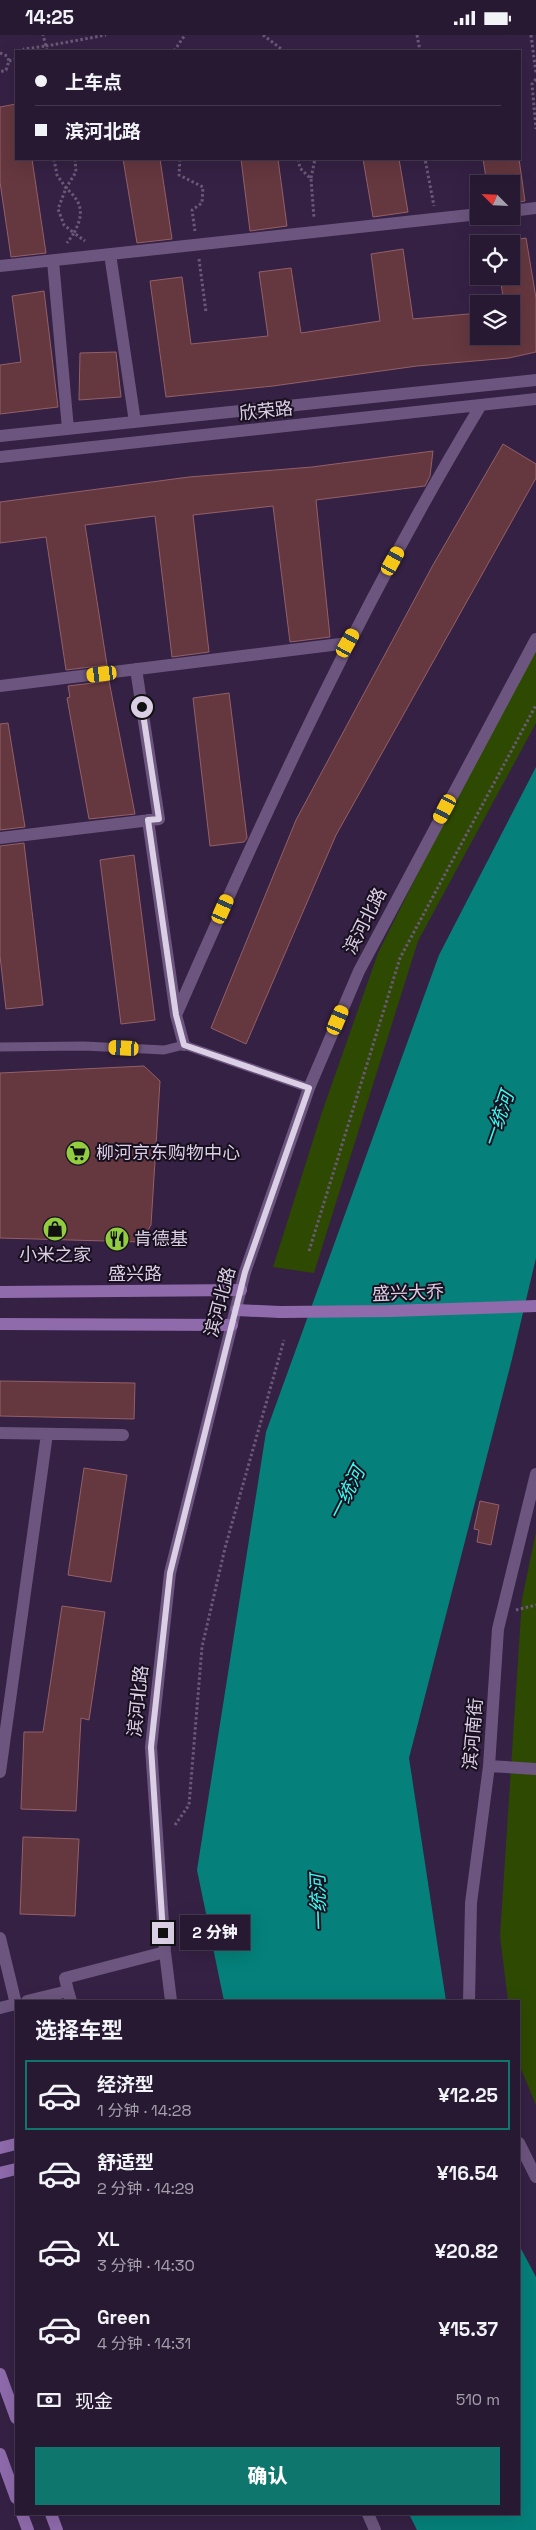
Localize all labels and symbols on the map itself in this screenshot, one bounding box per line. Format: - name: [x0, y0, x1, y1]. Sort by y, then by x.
- north arrow: [470, 175, 520, 225]
- street label: 欣荣路: [238, 396, 294, 425]
- car: [379, 544, 406, 578]
- car: [334, 626, 361, 660]
- car: [86, 665, 117, 683]
- route start: [131, 696, 153, 718]
- car: [431, 792, 458, 826]
- street label: 滨河北路: [338, 883, 391, 958]
- car: [210, 892, 235, 926]
- car: [325, 1003, 350, 1037]
- car: [108, 1040, 139, 1056]
- water label: 一统河: [477, 1084, 521, 1150]
- supermarket icon: 柳河京东购物中心: [65, 1140, 91, 1166]
- place label: 柳河京东购物中心: [96, 1141, 240, 1164]
- shop icon: 小米之家: [42, 1216, 68, 1242]
- restaurant icon: 肯德基: [104, 1226, 130, 1252]
- place label: 肯德基: [134, 1227, 188, 1250]
- place label: 小米之家: [19, 1243, 91, 1266]
- street label: 盛兴路: [108, 1262, 162, 1285]
- street label: 滨河北路: [199, 1264, 240, 1340]
- street label: 盛兴大乔: [372, 1280, 444, 1305]
- water label: 一统河: [322, 1459, 372, 1524]
- street label: 滨河北路: [122, 1664, 153, 1738]
- street label: 滨河南街: [458, 1697, 487, 1771]
- water label: 一统河: [305, 1870, 332, 1932]
- callout: 2 分钟: [180, 1915, 250, 1951]
- route end: [152, 1922, 174, 1944]

